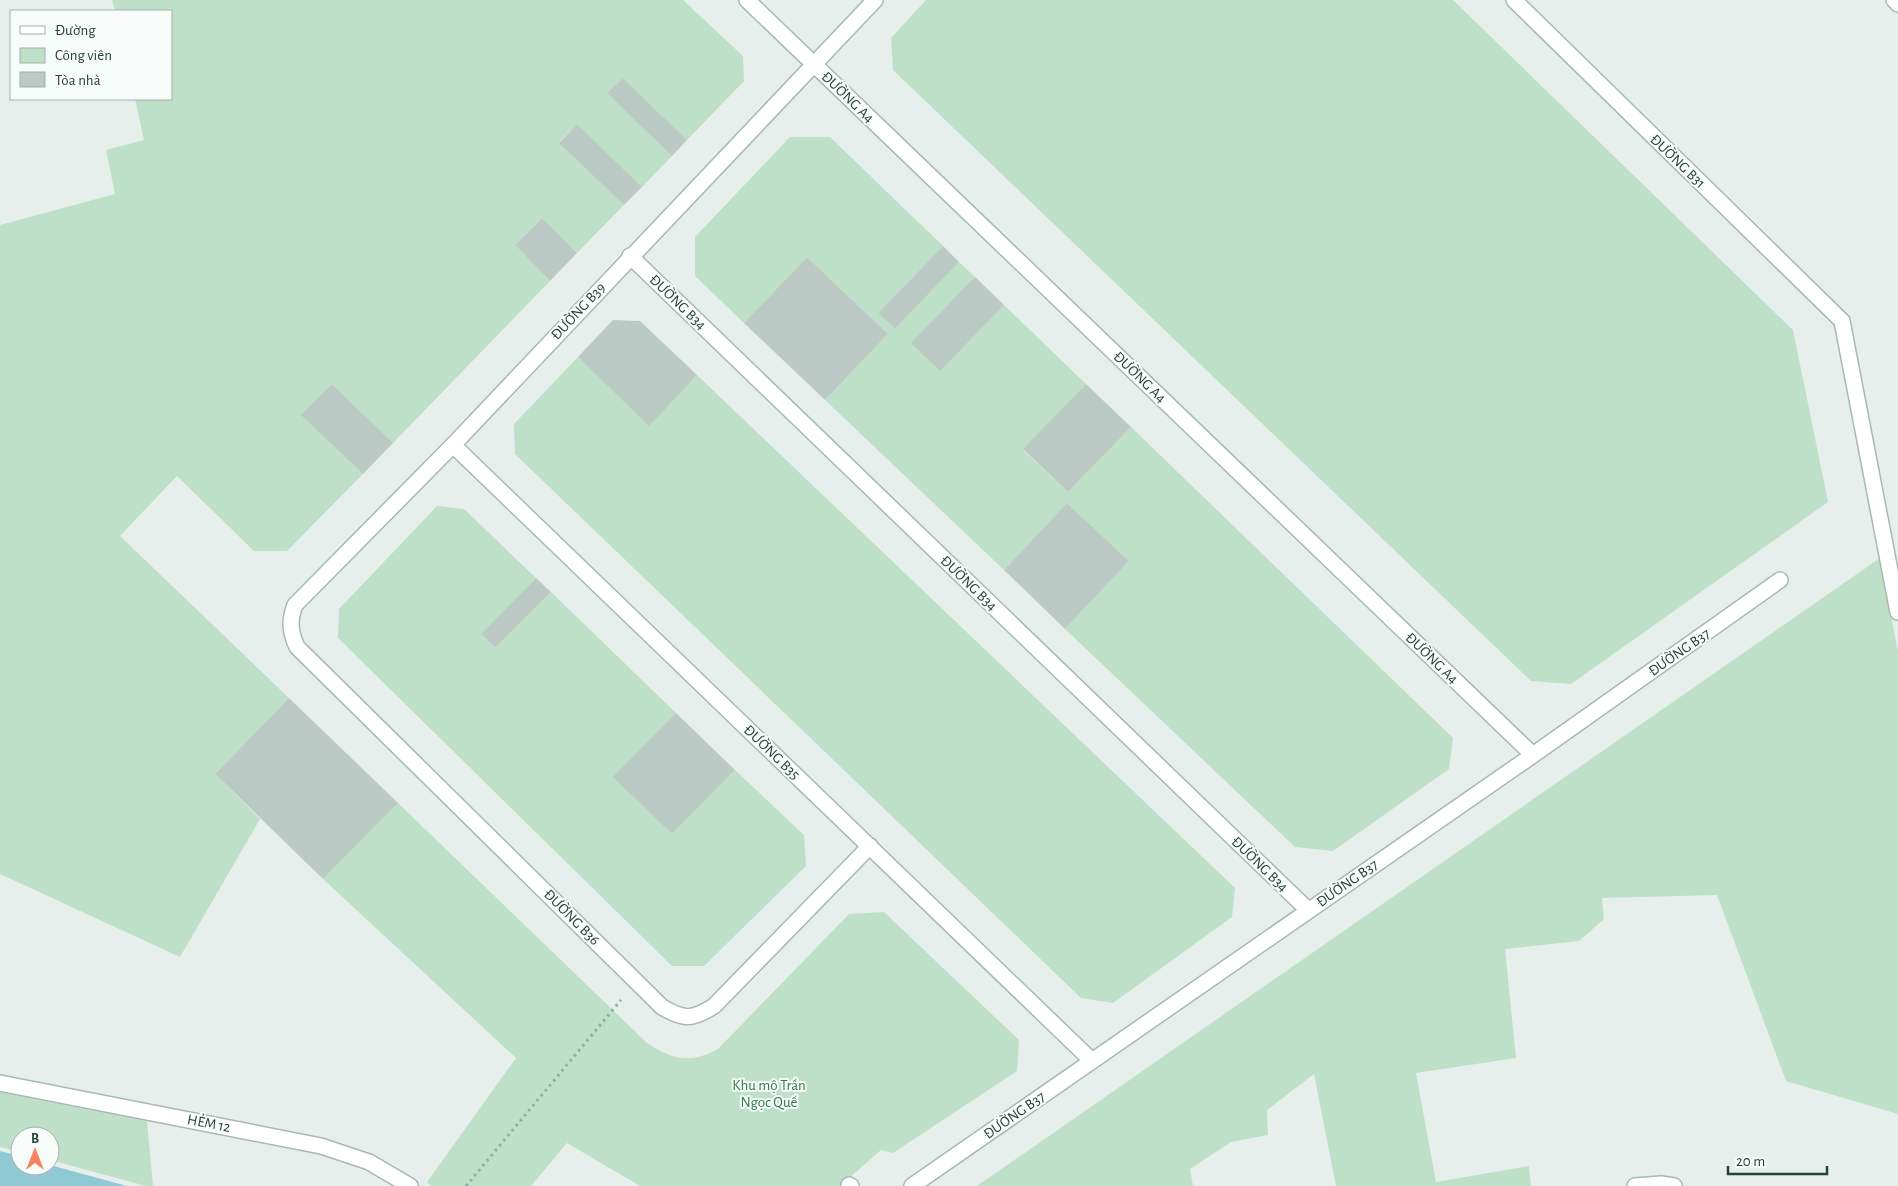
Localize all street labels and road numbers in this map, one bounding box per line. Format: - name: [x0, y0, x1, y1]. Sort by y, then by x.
- street label: ĐƯỜNG A4: [818, 67, 878, 126]
- street label: ĐƯỜNG B31: [1647, 130, 1710, 191]
- street label: ĐƯỜNG B34: [646, 270, 710, 333]
- street label: ĐƯỜNG B39: [547, 278, 608, 343]
- street label: ĐƯỜNG A4: [1110, 347, 1170, 406]
- street label: ĐƯỜNG B34: [937, 551, 1001, 614]
- street label: ĐƯỜNG B37: [1645, 624, 1713, 679]
- street label: ĐƯỜNG A4: [1402, 628, 1462, 687]
- street label: ĐƯỜNG B35: [741, 721, 804, 783]
- street label: ĐƯỜNG B34: [1228, 832, 1292, 895]
- street label: ĐƯỜNG B37: [1313, 855, 1381, 910]
- street label: ĐƯỜNG B36: [541, 885, 604, 948]
- street label: ĐƯỜNG B37: [980, 1087, 1048, 1142]
- street label: HẺM 12: [186, 1111, 232, 1135]

